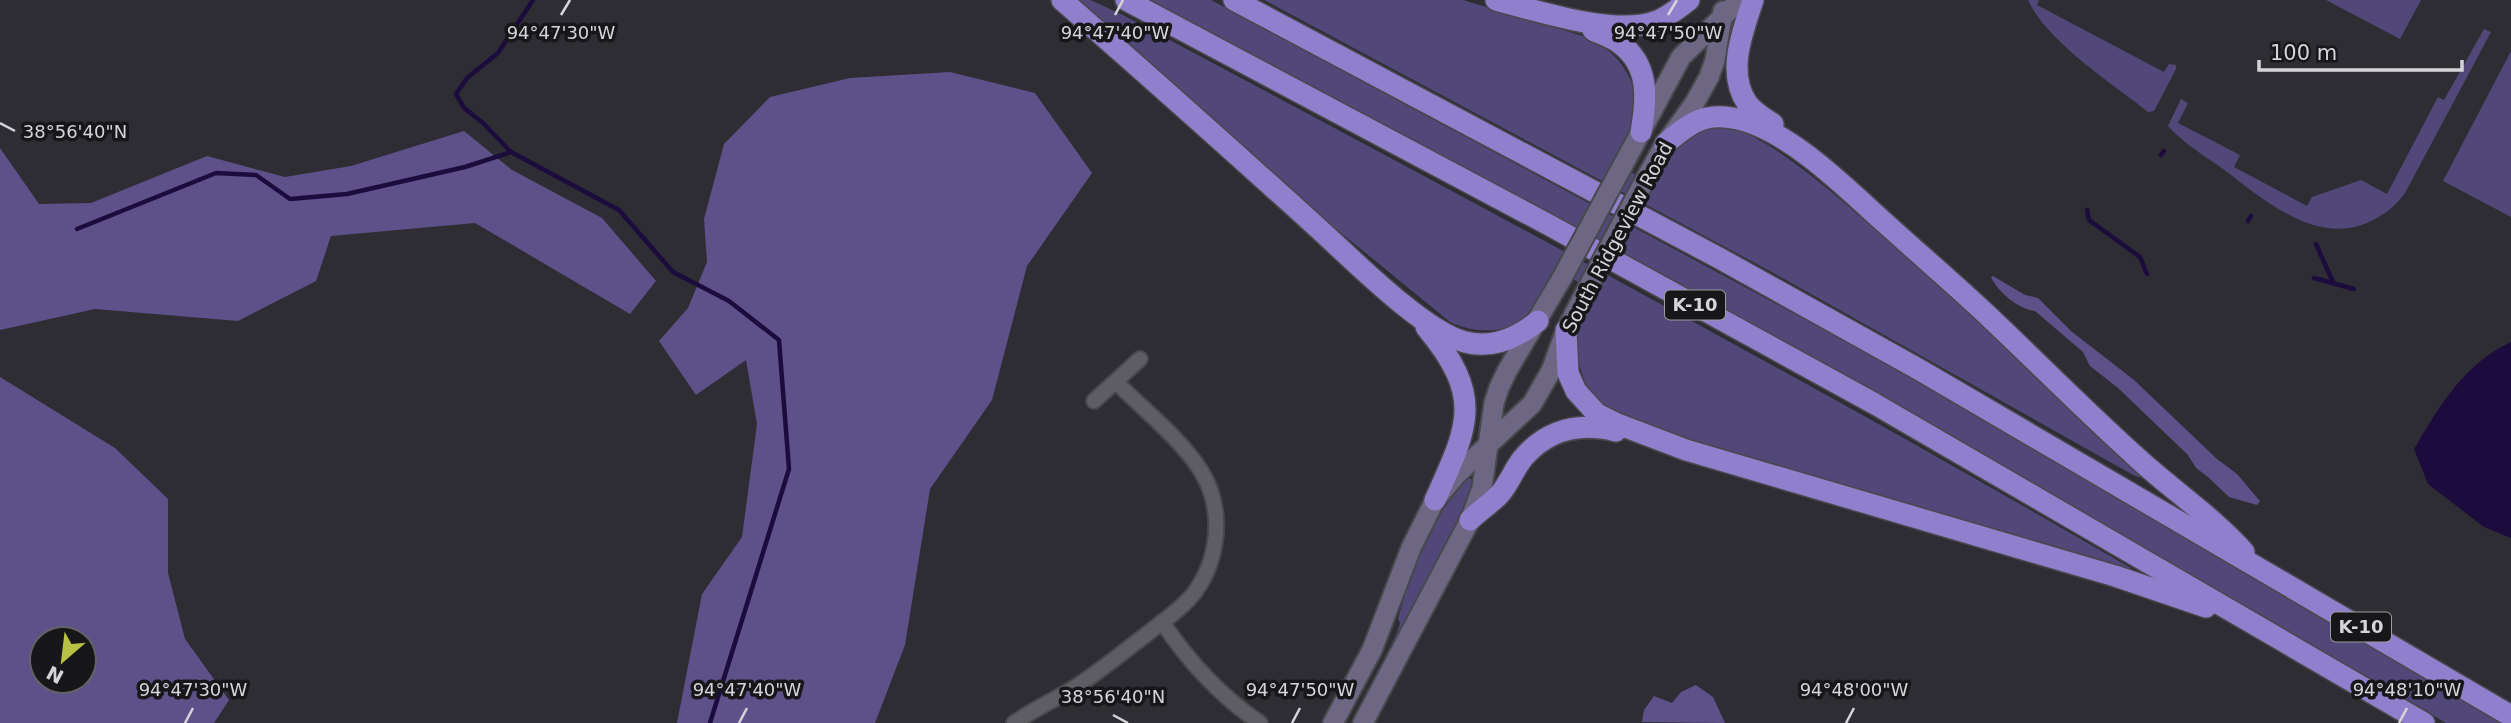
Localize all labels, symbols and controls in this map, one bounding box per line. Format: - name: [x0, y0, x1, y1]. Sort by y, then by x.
- text: 94°47'30"W: [507, 22, 616, 43]
- text: 94°47'40"W: [1061, 22, 1170, 43]
- text: 94°47'50"W: [1614, 22, 1723, 43]
- scale bar: [2259, 28, 2462, 72]
- text: 100 m: [2270, 41, 2337, 65]
- text: 38°56'40"N: [23, 121, 127, 142]
- street label: South Ridgeview Road: [1557, 138, 1677, 336]
- road number: K-10: [1665, 290, 1725, 320]
- road number: K-10: [2331, 612, 2391, 642]
- north arrow: [28, 625, 98, 695]
- text: N: [43, 662, 67, 688]
- text: 94°47'30"W: [139, 679, 248, 700]
- text: 94°47'40"W: [693, 679, 802, 700]
- text: 94°47'50"W: [1246, 679, 1355, 700]
- text: 94°48'00"W: [1800, 679, 1909, 700]
- text: 94°48'10"W: [2353, 679, 2462, 700]
- text: 38°56'40"N: [1061, 686, 1165, 707]

